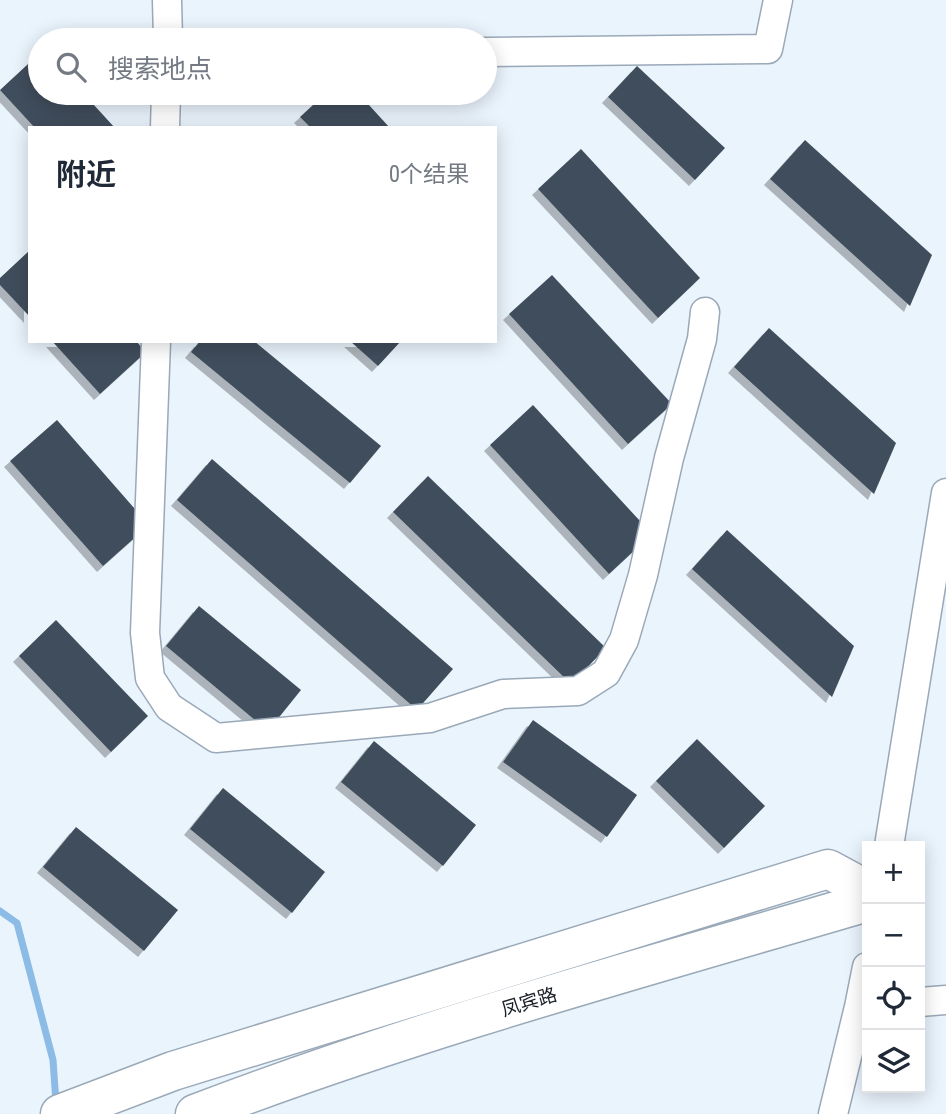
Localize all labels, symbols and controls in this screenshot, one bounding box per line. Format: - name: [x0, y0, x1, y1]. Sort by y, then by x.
- search box: [28, 28, 497, 105]
- icon: search: [52, 48, 90, 86]
- text: 搜索地点: [108, 54, 212, 84]
- text: 附近: [56, 157, 116, 192]
- text: 0个结果: [389, 161, 469, 188]
- map controls: [862, 841, 925, 1093]
- button: +: [862, 841, 925, 904]
- button: −: [862, 904, 925, 967]
- button: locate: [862, 967, 925, 1030]
- street label: 凤宾路: [498, 983, 560, 1021]
- button: layers: [862, 1030, 925, 1093]

